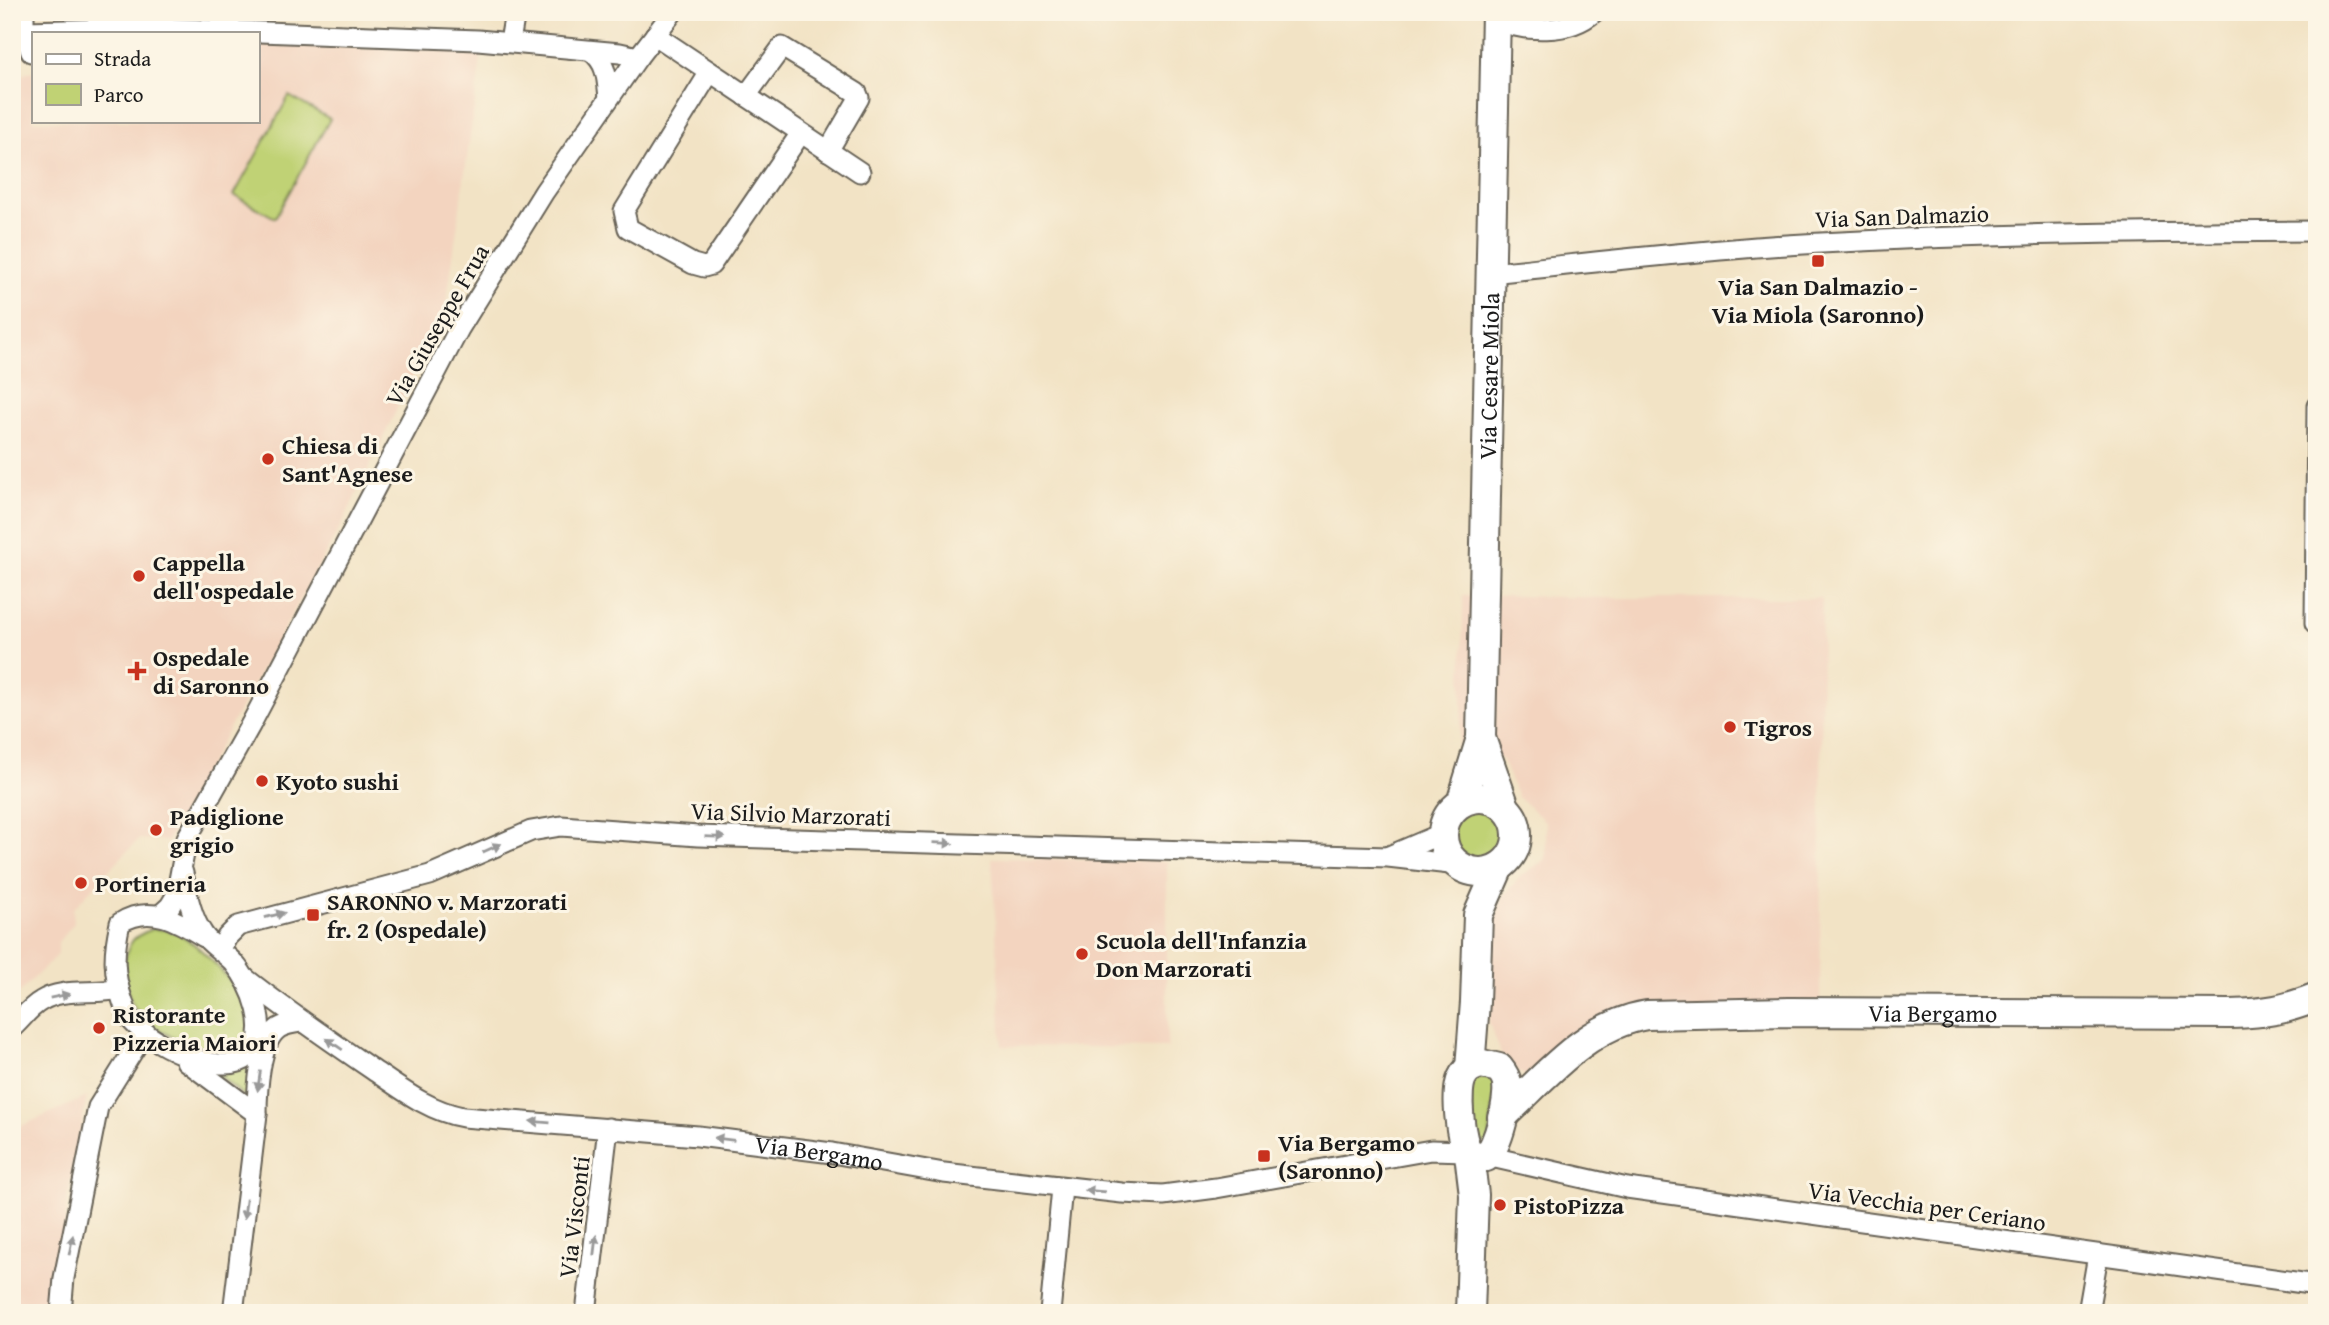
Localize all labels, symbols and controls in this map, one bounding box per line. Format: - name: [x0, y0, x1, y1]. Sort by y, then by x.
- legend: [32, 32, 259, 122]
- text: Strada: [94, 43, 151, 74]
- text: Parco: [94, 79, 144, 110]
- street label: Via San Dalmazio: [1814, 195, 1990, 237]
- street label: Via Giuseppe Frua: [376, 237, 498, 413]
- marker: Via San Dalmazio - Via Miola (Saronno): [1810, 253, 1826, 269]
- place label: Via San Dalmazio - Via Miola (Saronno): [1712, 269, 1924, 332]
- street label: Via Cesare Miola: [1469, 291, 1508, 460]
- place label: Chiesa di Sant'Agnese: [282, 428, 413, 491]
- marker: Chiesa di Sant'Agnese: [260, 451, 276, 467]
- place label: Cappella dell'ospedale: [153, 545, 294, 608]
- marker: Cappella dell'ospedale: [131, 568, 147, 584]
- place label: Ospedale di Saronno: [153, 640, 269, 703]
- marker: Ospedale di Saronno: [127, 661, 147, 681]
- place label: Tigros: [1744, 710, 1812, 745]
- marker: Tigros: [1722, 719, 1738, 735]
- place label: Kyoto sushi: [276, 764, 399, 799]
- marker: Kyoto sushi: [254, 773, 270, 789]
- street label: Via Silvio Marzorati: [690, 793, 892, 835]
- place label: Padiglione grigio: [170, 799, 284, 862]
- marker: Padiglione grigio: [148, 822, 164, 838]
- one-way arrow: [705, 831, 727, 842]
- one-way arrow: [932, 838, 954, 849]
- one-way arrow: [482, 842, 502, 854]
- place label: Portineria: [95, 866, 207, 901]
- marker: Portineria: [73, 875, 89, 891]
- place label: SARONNO v. Marzorati fr. 2 (Ospedale): [327, 884, 567, 947]
- marker: SARONNO v. Marzorati fr. 2 (Ospedale): [305, 907, 321, 923]
- one-way arrow: [264, 909, 286, 920]
- place label: Scuola dell'Infanzia Don Marzorati: [1096, 923, 1307, 986]
- marker: Scuola dell'Infanzia Don Marzorati: [1074, 946, 1090, 962]
- one-way arrow: [49, 990, 71, 1001]
- street label: Via Bergamo: [1868, 995, 1997, 1030]
- place label: Ristorante Pizzeria Maiori: [113, 997, 277, 1060]
- marker: Ristorante Pizzeria Maiori: [91, 1020, 107, 1036]
- one-way arrow: [324, 1037, 343, 1050]
- one-way arrow: [254, 1071, 265, 1093]
- one-way arrow: [529, 1116, 551, 1127]
- place label: Via Bergamo (Saronno): [1278, 1125, 1415, 1188]
- street label: Via Bergamo: [753, 1126, 886, 1179]
- one-way arrow: [713, 1134, 735, 1145]
- marker: Via Bergamo (Saronno): [1256, 1148, 1272, 1164]
- street label: Via Visconti: [549, 1154, 599, 1280]
- street label: Via Vecchia per Ceriano: [1806, 1172, 2048, 1240]
- one-way arrow: [1084, 1185, 1106, 1196]
- place label: PistoPizza: [1514, 1188, 1625, 1223]
- marker: PistoPizza: [1492, 1197, 1508, 1213]
- one-way arrow: [240, 1198, 251, 1220]
- one-way arrow: [66, 1234, 77, 1256]
- one-way arrow: [589, 1234, 600, 1256]

